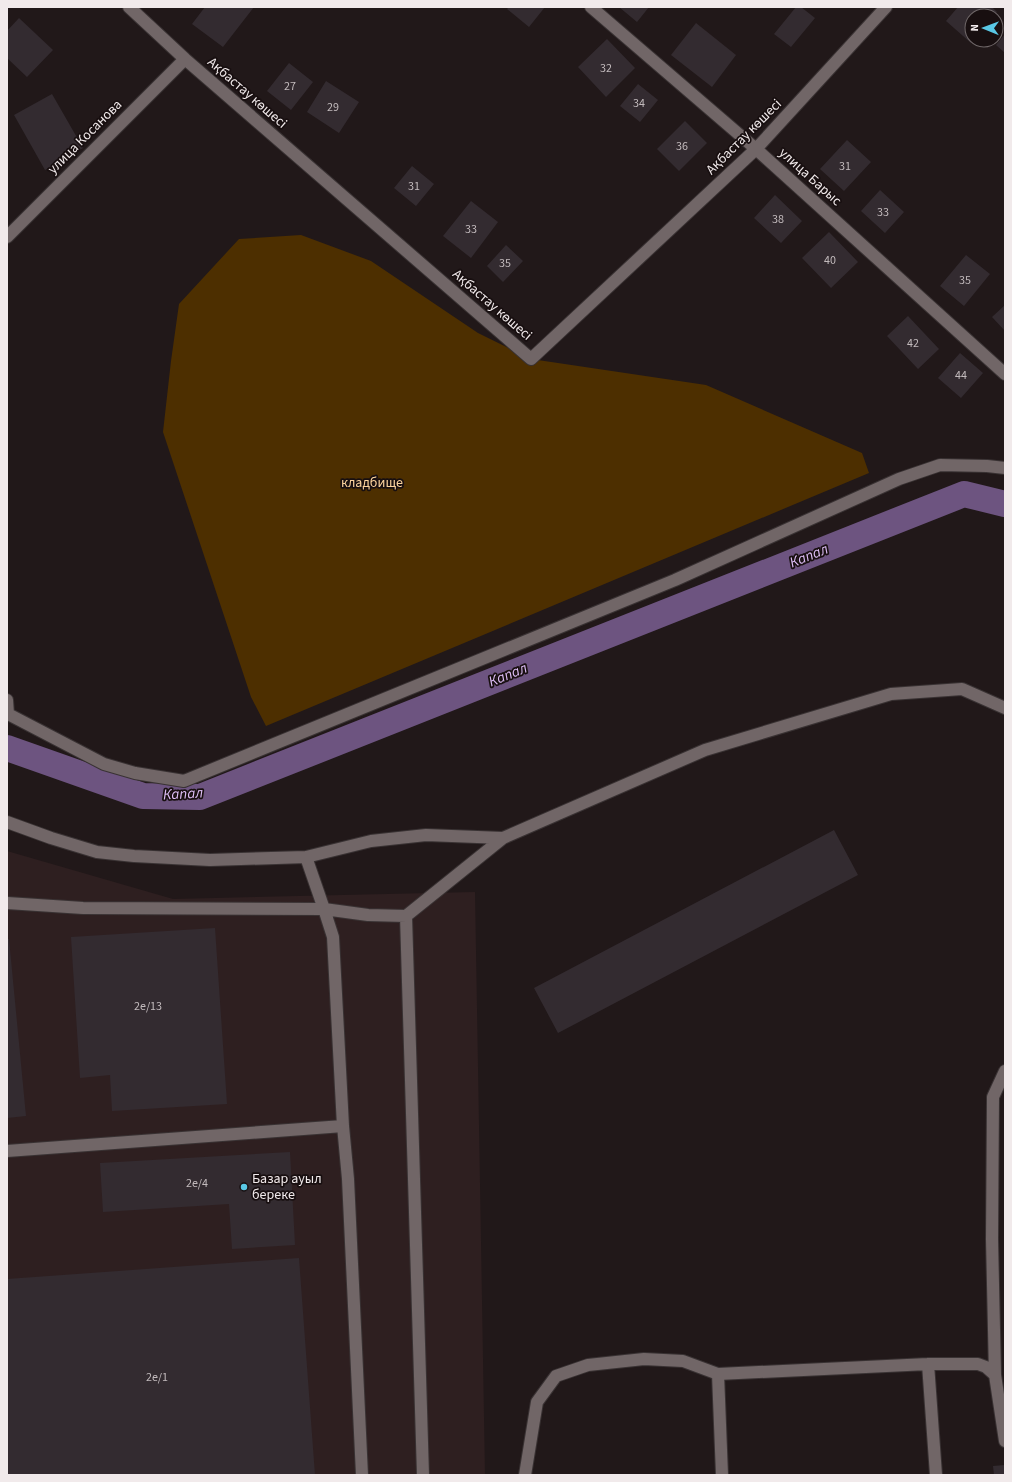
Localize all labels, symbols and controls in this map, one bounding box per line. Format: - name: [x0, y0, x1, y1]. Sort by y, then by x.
- north arrow: [964, 8, 1004, 48]
- text: N: [967, 24, 982, 32]
- street label: Ақбастау көшесі: [203, 53, 291, 133]
- house number: 32: [600, 60, 612, 77]
- house number: 27: [284, 78, 296, 95]
- street label: улица Косанова: [43, 95, 127, 179]
- house number: 34: [633, 95, 645, 112]
- street label: Ақбастау көшесі: [702, 95, 786, 179]
- house number: 29: [327, 99, 339, 116]
- house number: 36: [676, 138, 688, 155]
- street label: улица Барыс: [774, 143, 846, 211]
- house number: 31: [839, 158, 851, 175]
- house number: 31: [408, 178, 420, 195]
- house number: 33: [877, 204, 889, 221]
- house number: 38: [772, 211, 784, 228]
- house number: 33: [465, 221, 477, 238]
- house number: 40: [824, 252, 836, 269]
- house number: 35: [499, 255, 511, 272]
- street label: Ақбастау көшесі: [448, 265, 536, 345]
- house number: 35: [959, 272, 971, 289]
- house number: 42: [907, 335, 919, 352]
- house number: 44: [955, 367, 967, 384]
- park label: кладбище: [341, 473, 403, 493]
- water label: Капал: [786, 539, 832, 573]
- water label: Капал: [485, 658, 531, 692]
- water label: Капал: [162, 782, 204, 806]
- house number: 2е/13: [134, 998, 162, 1015]
- place label: Базар ауыл береке: [252, 1169, 322, 1205]
- house number: 2е/4: [186, 1175, 208, 1192]
- marker: Базар ауыл береке: [239, 1182, 249, 1192]
- house number: 2е/1: [146, 1369, 168, 1386]

